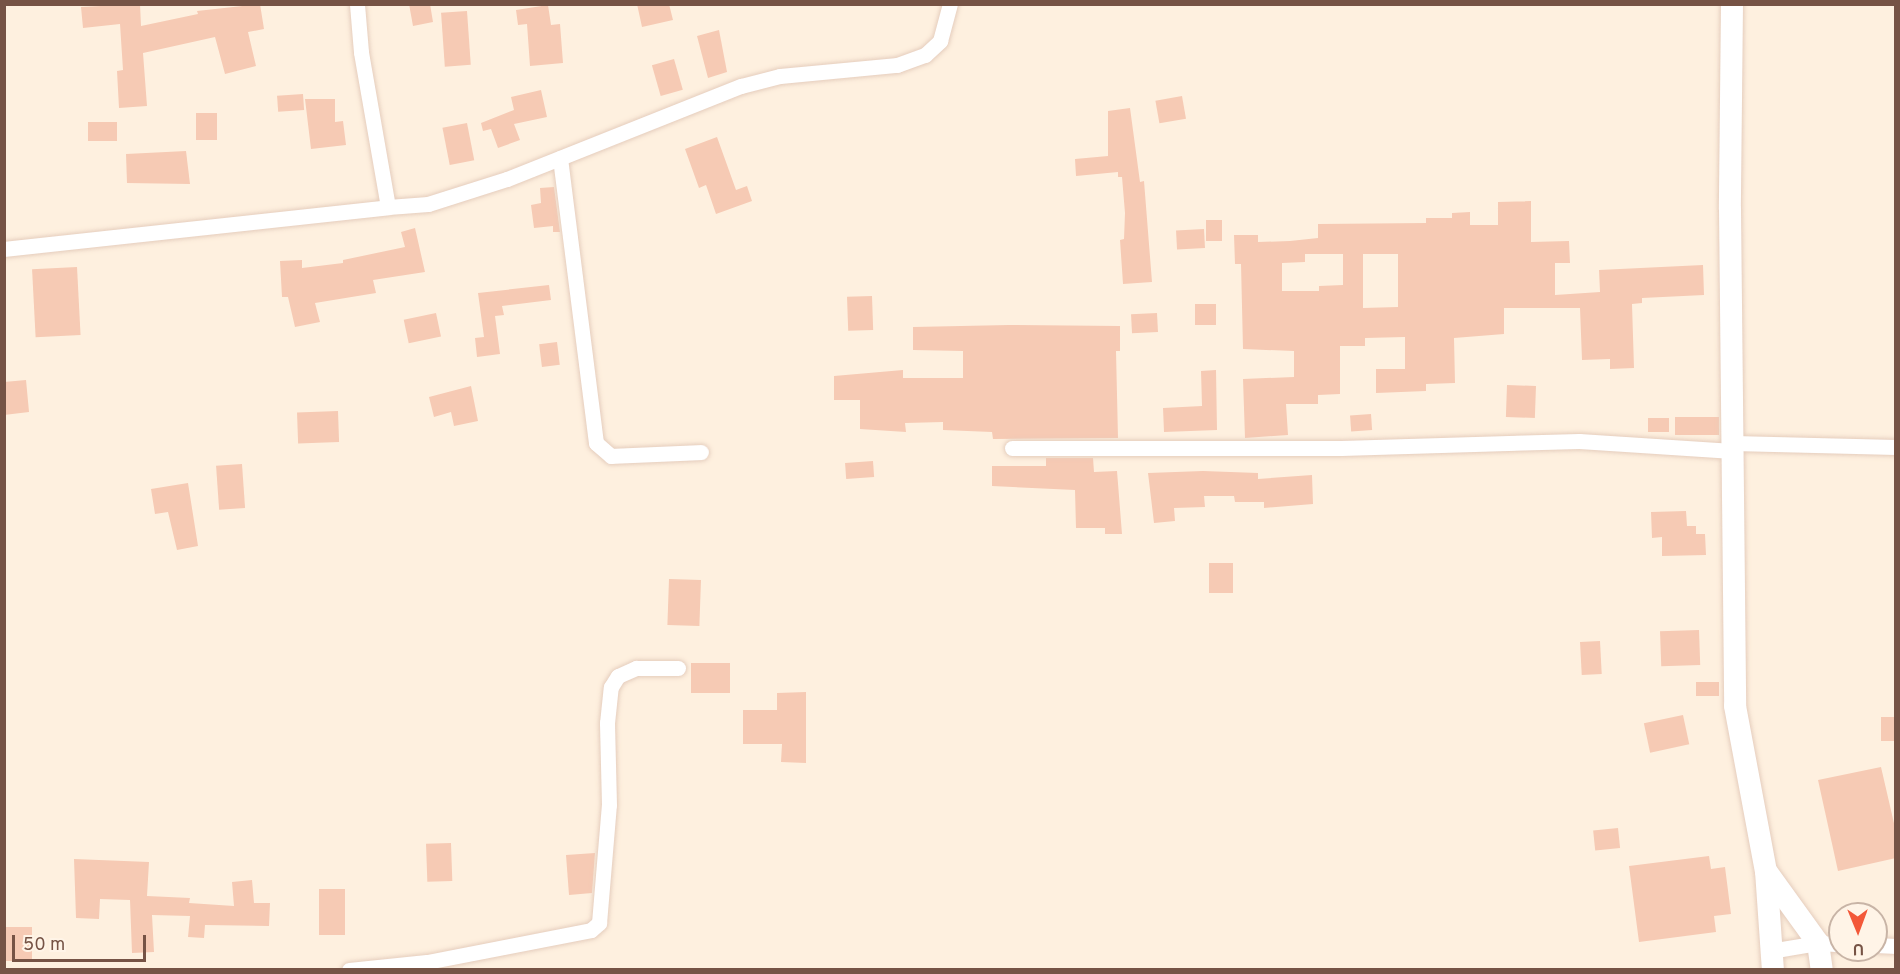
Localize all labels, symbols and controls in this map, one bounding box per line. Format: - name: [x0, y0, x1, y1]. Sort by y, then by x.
- north arrow: [1828, 902, 1888, 962]
- scale bar: [15, 923, 148, 961]
- text: 50 m: [23, 934, 65, 957]
- text: U: [1852, 938, 1864, 958]

